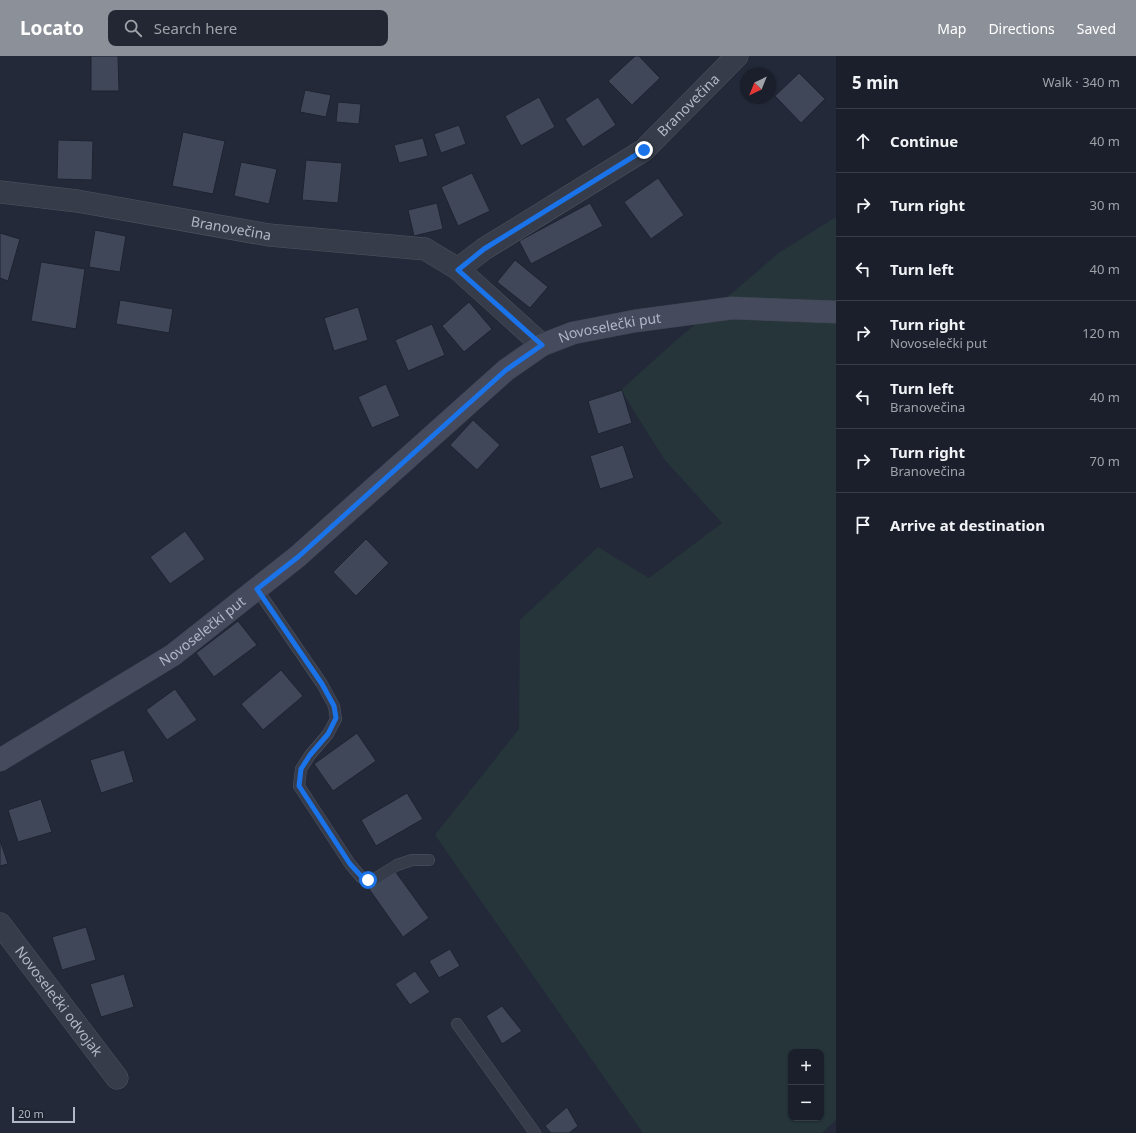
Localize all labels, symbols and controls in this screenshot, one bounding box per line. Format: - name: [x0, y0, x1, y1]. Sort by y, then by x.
- search box: [108, 10, 388, 46]
- text: Locato: [20, 15, 84, 41]
- icon: search: [122, 17, 144, 39]
- text: Search here: [154, 18, 237, 38]
- text: Map: [937, 19, 966, 38]
- text: Directions: [988, 19, 1055, 38]
- text: Saved: [1077, 19, 1116, 38]
- north arrow: [740, 68, 776, 104]
- street label: Branovečina: [653, 69, 723, 140]
- text: 5 min: [852, 71, 899, 94]
- text: Walk · 340 m: [1042, 73, 1120, 91]
- icon: ahead: [852, 130, 874, 152]
- text: Continue: [890, 131, 958, 151]
- text: 40 m: [1090, 132, 1120, 150]
- route end: [635, 141, 653, 159]
- icon: right: [852, 194, 874, 216]
- text: Turn right: [890, 195, 965, 215]
- text: 30 m: [1090, 196, 1120, 214]
- street label: Branovečina: [190, 211, 273, 244]
- icon: left: [852, 258, 874, 280]
- text: Turn left: [890, 259, 954, 279]
- text: 40 m: [1090, 260, 1120, 278]
- street label: Novoselečki put: [555, 308, 662, 347]
- text: Turn right: [890, 314, 965, 334]
- icon: right: [852, 322, 874, 344]
- text: 120 m: [1082, 324, 1120, 342]
- text: Novoselečki put: [890, 334, 987, 352]
- text: Turn left: [890, 378, 954, 398]
- icon: left: [852, 386, 874, 408]
- text: 40 m: [1090, 388, 1120, 406]
- text: Branovečina: [890, 398, 965, 416]
- text: Turn right: [890, 442, 965, 462]
- icon: right: [852, 450, 874, 472]
- text: 70 m: [1090, 452, 1120, 470]
- text: Branovečina: [890, 462, 965, 480]
- icon: arrive: [852, 514, 874, 536]
- text: Arrive at destination: [890, 515, 1045, 535]
- street label: Novoselečki put: [155, 591, 249, 670]
- route start: [359, 871, 377, 889]
- street label: Novoselečki odvojak: [11, 942, 107, 1060]
- map controls: [788, 1049, 824, 1121]
- button: +: [788, 1049, 824, 1085]
- button: −: [788, 1085, 824, 1121]
- scale bar: [12, 1105, 75, 1124]
- text: 20 m: [18, 1106, 44, 1121]

